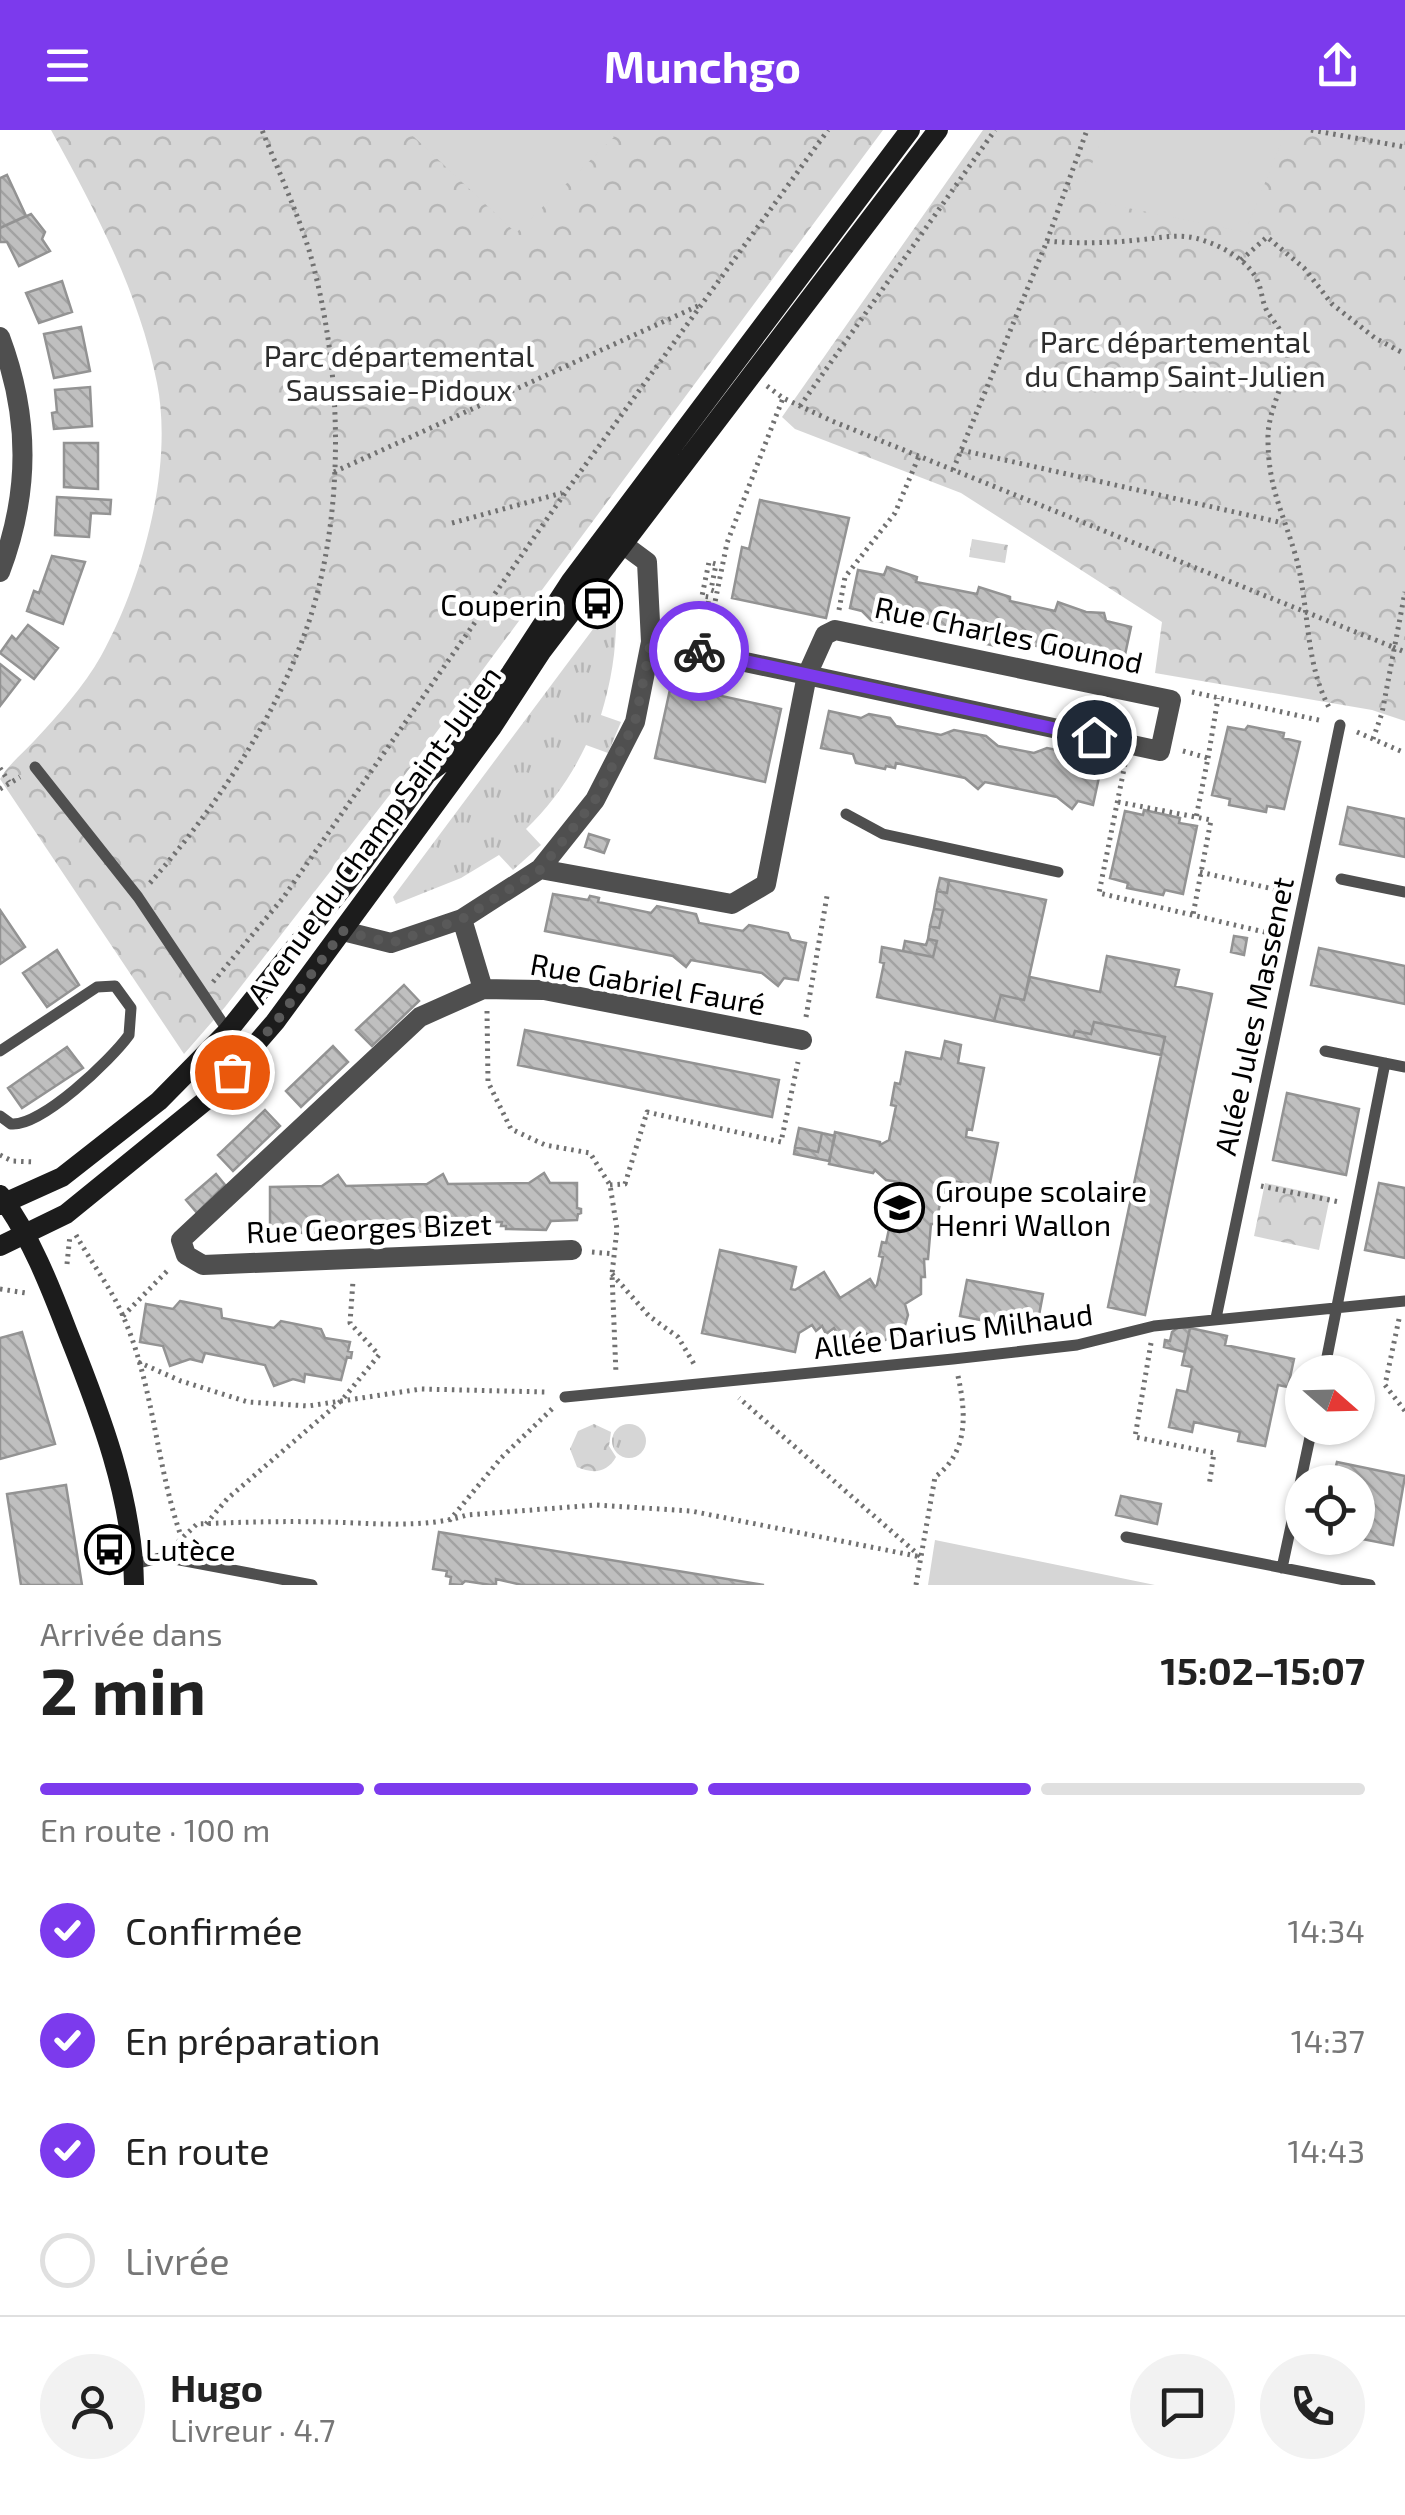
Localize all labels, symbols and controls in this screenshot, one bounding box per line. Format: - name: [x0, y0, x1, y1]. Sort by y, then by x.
- icon: menu: [40, 38, 95, 93]
- text: Munchgo: [604, 38, 801, 92]
- icon: share: [1310, 38, 1365, 93]
- park label: Parc départemental du Champ Saint-Julien: [1024, 323, 1326, 393]
- park label: Parc départemental Saussaie-Pidoux: [264, 337, 534, 407]
- bus stop icon: Couperin: [571, 578, 623, 630]
- place label: Couperin: [440, 586, 562, 622]
- street label: Rue Charles Gounod: [872, 588, 1146, 680]
- courier: [649, 601, 749, 701]
- icon: bike: [672, 624, 727, 679]
- street label: Avenue du Champ Saint-Julien: [238, 658, 508, 1010]
- pin: [1052, 695, 1137, 780]
- icon: home: [1067, 710, 1122, 765]
- street label: Allée Jules Massenet: [1206, 874, 1300, 1158]
- street label: Rue Gabriel Fauré: [528, 945, 768, 1021]
- pin: [190, 1030, 275, 1115]
- icon: bag: [205, 1045, 260, 1100]
- place label: Groupe scolaire Henri Wallon: [935, 1172, 1147, 1242]
- school or university icon: Groupe scolaire Henri Wallon: [874, 1181, 926, 1233]
- street label: Rue Georges Bizet: [246, 1205, 492, 1249]
- street label: Allée Darius Milhaud: [811, 1295, 1095, 1365]
- north arrow: [1285, 1355, 1375, 1445]
- map controls: [1285, 1355, 1375, 1555]
- button: locate: [1285, 1465, 1375, 1555]
- bus stop icon: Lutèce: [84, 1523, 136, 1575]
- place label: Lutèce: [145, 1531, 236, 1567]
- text: Arrivée dans: [40, 1614, 223, 1652]
- text: 15:02–15:07: [1161, 1647, 1365, 1693]
- text: 2 min: [40, 1650, 206, 1728]
- text: En route · 100 m: [40, 1810, 270, 1848]
- icon: check: [40, 1903, 95, 1958]
- text: Confirmée: [125, 1907, 303, 1953]
- text: 14:34: [1288, 1911, 1365, 1949]
- icon: check: [40, 2013, 95, 2068]
- text: En préparation: [125, 2017, 381, 2063]
- text: 14:37: [1291, 2021, 1365, 2059]
- icon: check: [40, 2123, 95, 2178]
- text: En route: [125, 2127, 270, 2173]
- text: 14:43: [1288, 2131, 1365, 2169]
- text: Livrée: [125, 2237, 230, 2283]
- button: person: [40, 2354, 145, 2459]
- button: chat: [1130, 2354, 1235, 2459]
- button: phone: [1260, 2354, 1365, 2459]
- text: Hugo: [170, 2364, 263, 2410]
- text: Livreur · 4.7: [170, 2410, 335, 2448]

